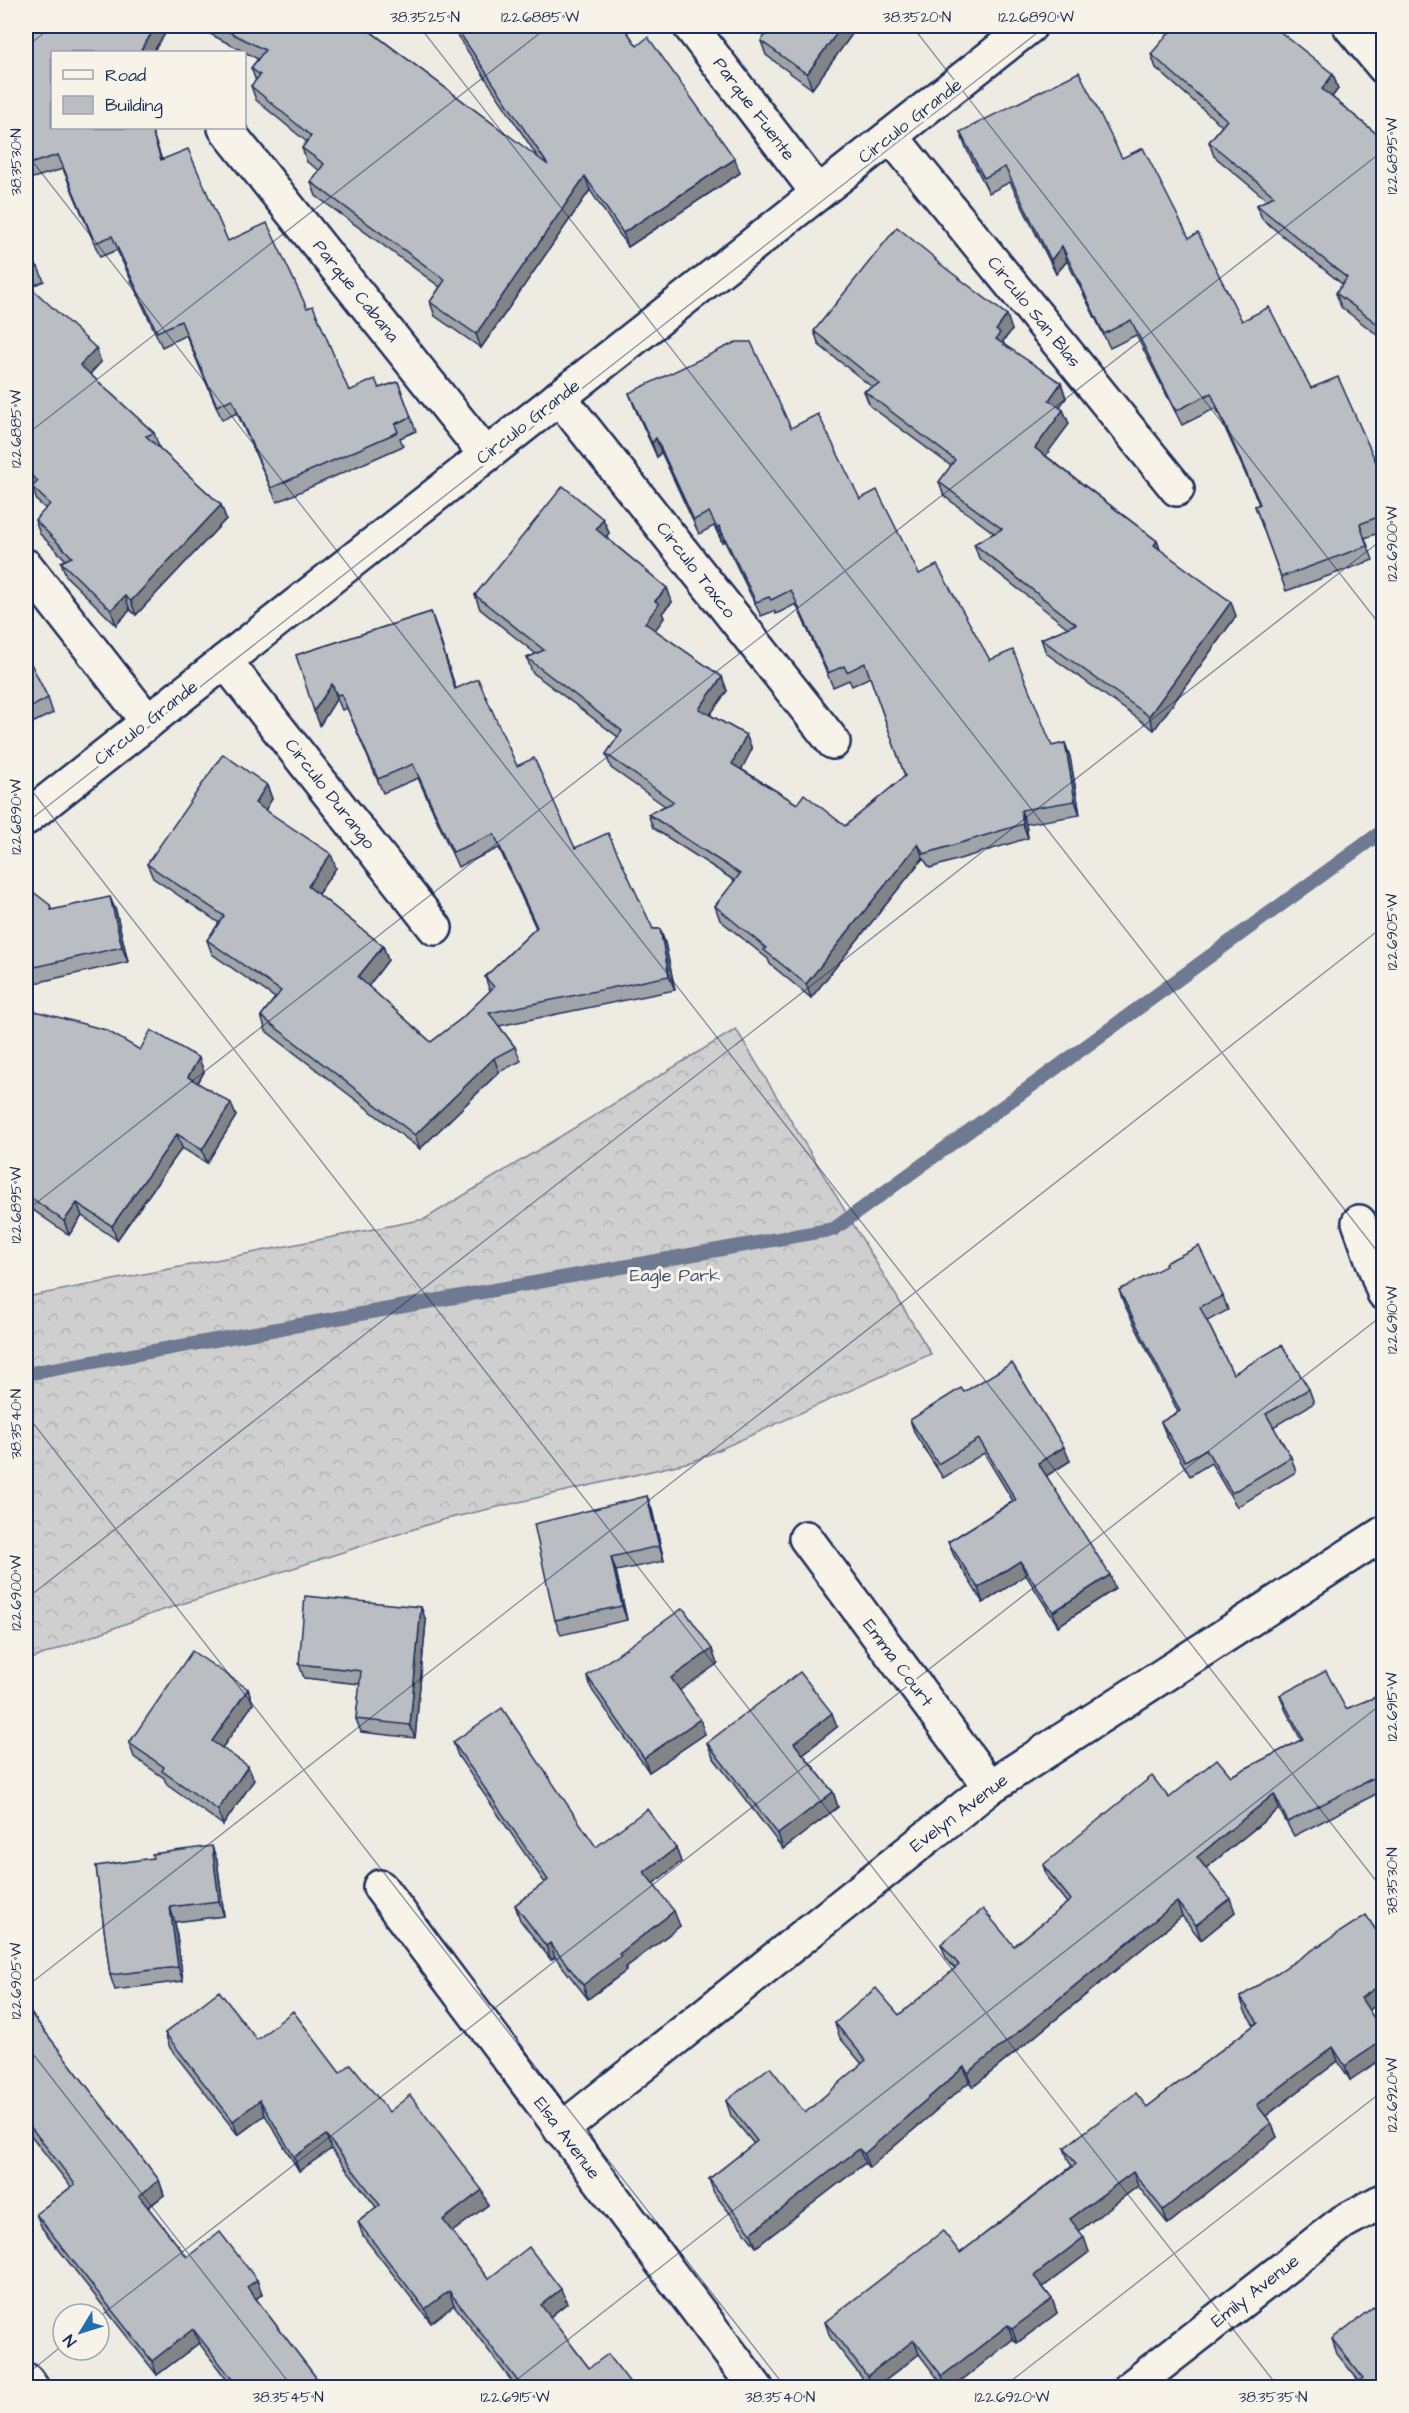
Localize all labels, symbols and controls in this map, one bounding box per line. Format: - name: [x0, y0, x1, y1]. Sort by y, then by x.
- text: 38.3525°N: [390, 7, 460, 28]
- text: 122.6885°W: [501, 7, 579, 28]
- text: 38.3520°N: [883, 7, 951, 28]
- text: 122.6890°W: [998, 7, 1074, 28]
- legend: [51, 51, 246, 129]
- street label: Parque Fuente: [707, 52, 801, 166]
- text: Road: [105, 63, 146, 88]
- street label: Circulo Grande: [853, 72, 967, 170]
- text: Building: [105, 93, 163, 119]
- text: 122.6895°W: [1382, 118, 1403, 194]
- text: 38.3530°N: [6, 128, 27, 196]
- street label: Parque Cabana: [307, 234, 405, 348]
- street label: Circulo San Blas: [981, 251, 1087, 373]
- street label: Circulo Grande: [471, 373, 585, 471]
- text: 122.6885°W: [6, 390, 27, 468]
- text: 122.6900°W: [1382, 506, 1403, 582]
- street label: Circulo Taxco: [650, 516, 742, 624]
- street label: Circulo Grande: [89, 674, 203, 772]
- street label: Circulo Durango: [278, 733, 381, 855]
- text: 122.6890°W: [6, 779, 27, 855]
- text: 122.6905°W: [1382, 894, 1403, 970]
- text: 122.6895°W: [6, 1167, 27, 1243]
- park label: Eagle Park: [630, 1263, 720, 1289]
- text: 122.6910°W: [1382, 1286, 1403, 1354]
- text: 38.3540°N: [6, 1389, 27, 1459]
- text: 122.6900°W: [6, 1555, 27, 1631]
- street label: Emma Court: [857, 1614, 940, 1713]
- text: 122.6915°W: [1382, 1672, 1403, 1742]
- street label: Evelyn Avenue: [905, 1768, 1014, 1859]
- text: 38.3530°N: [1382, 1847, 1403, 1915]
- text: 122.6905°W: [6, 1943, 27, 2019]
- text: 122.6920°W: [1382, 2058, 1403, 2132]
- street label: Elsa Avenue: [528, 2092, 606, 2185]
- street label: Emily Avenue: [1206, 2248, 1305, 2334]
- north arrow: [51, 2302, 111, 2362]
- text: N: [58, 2330, 82, 2351]
- text: 38.3545°N: [252, 2387, 324, 2408]
- text: 122.6915°W: [480, 2387, 550, 2408]
- text: 38.3540°N: [745, 2387, 815, 2408]
- text: 122.6920°W: [975, 2387, 1049, 2408]
- text: 38.3535°N: [1239, 2387, 1307, 2408]

